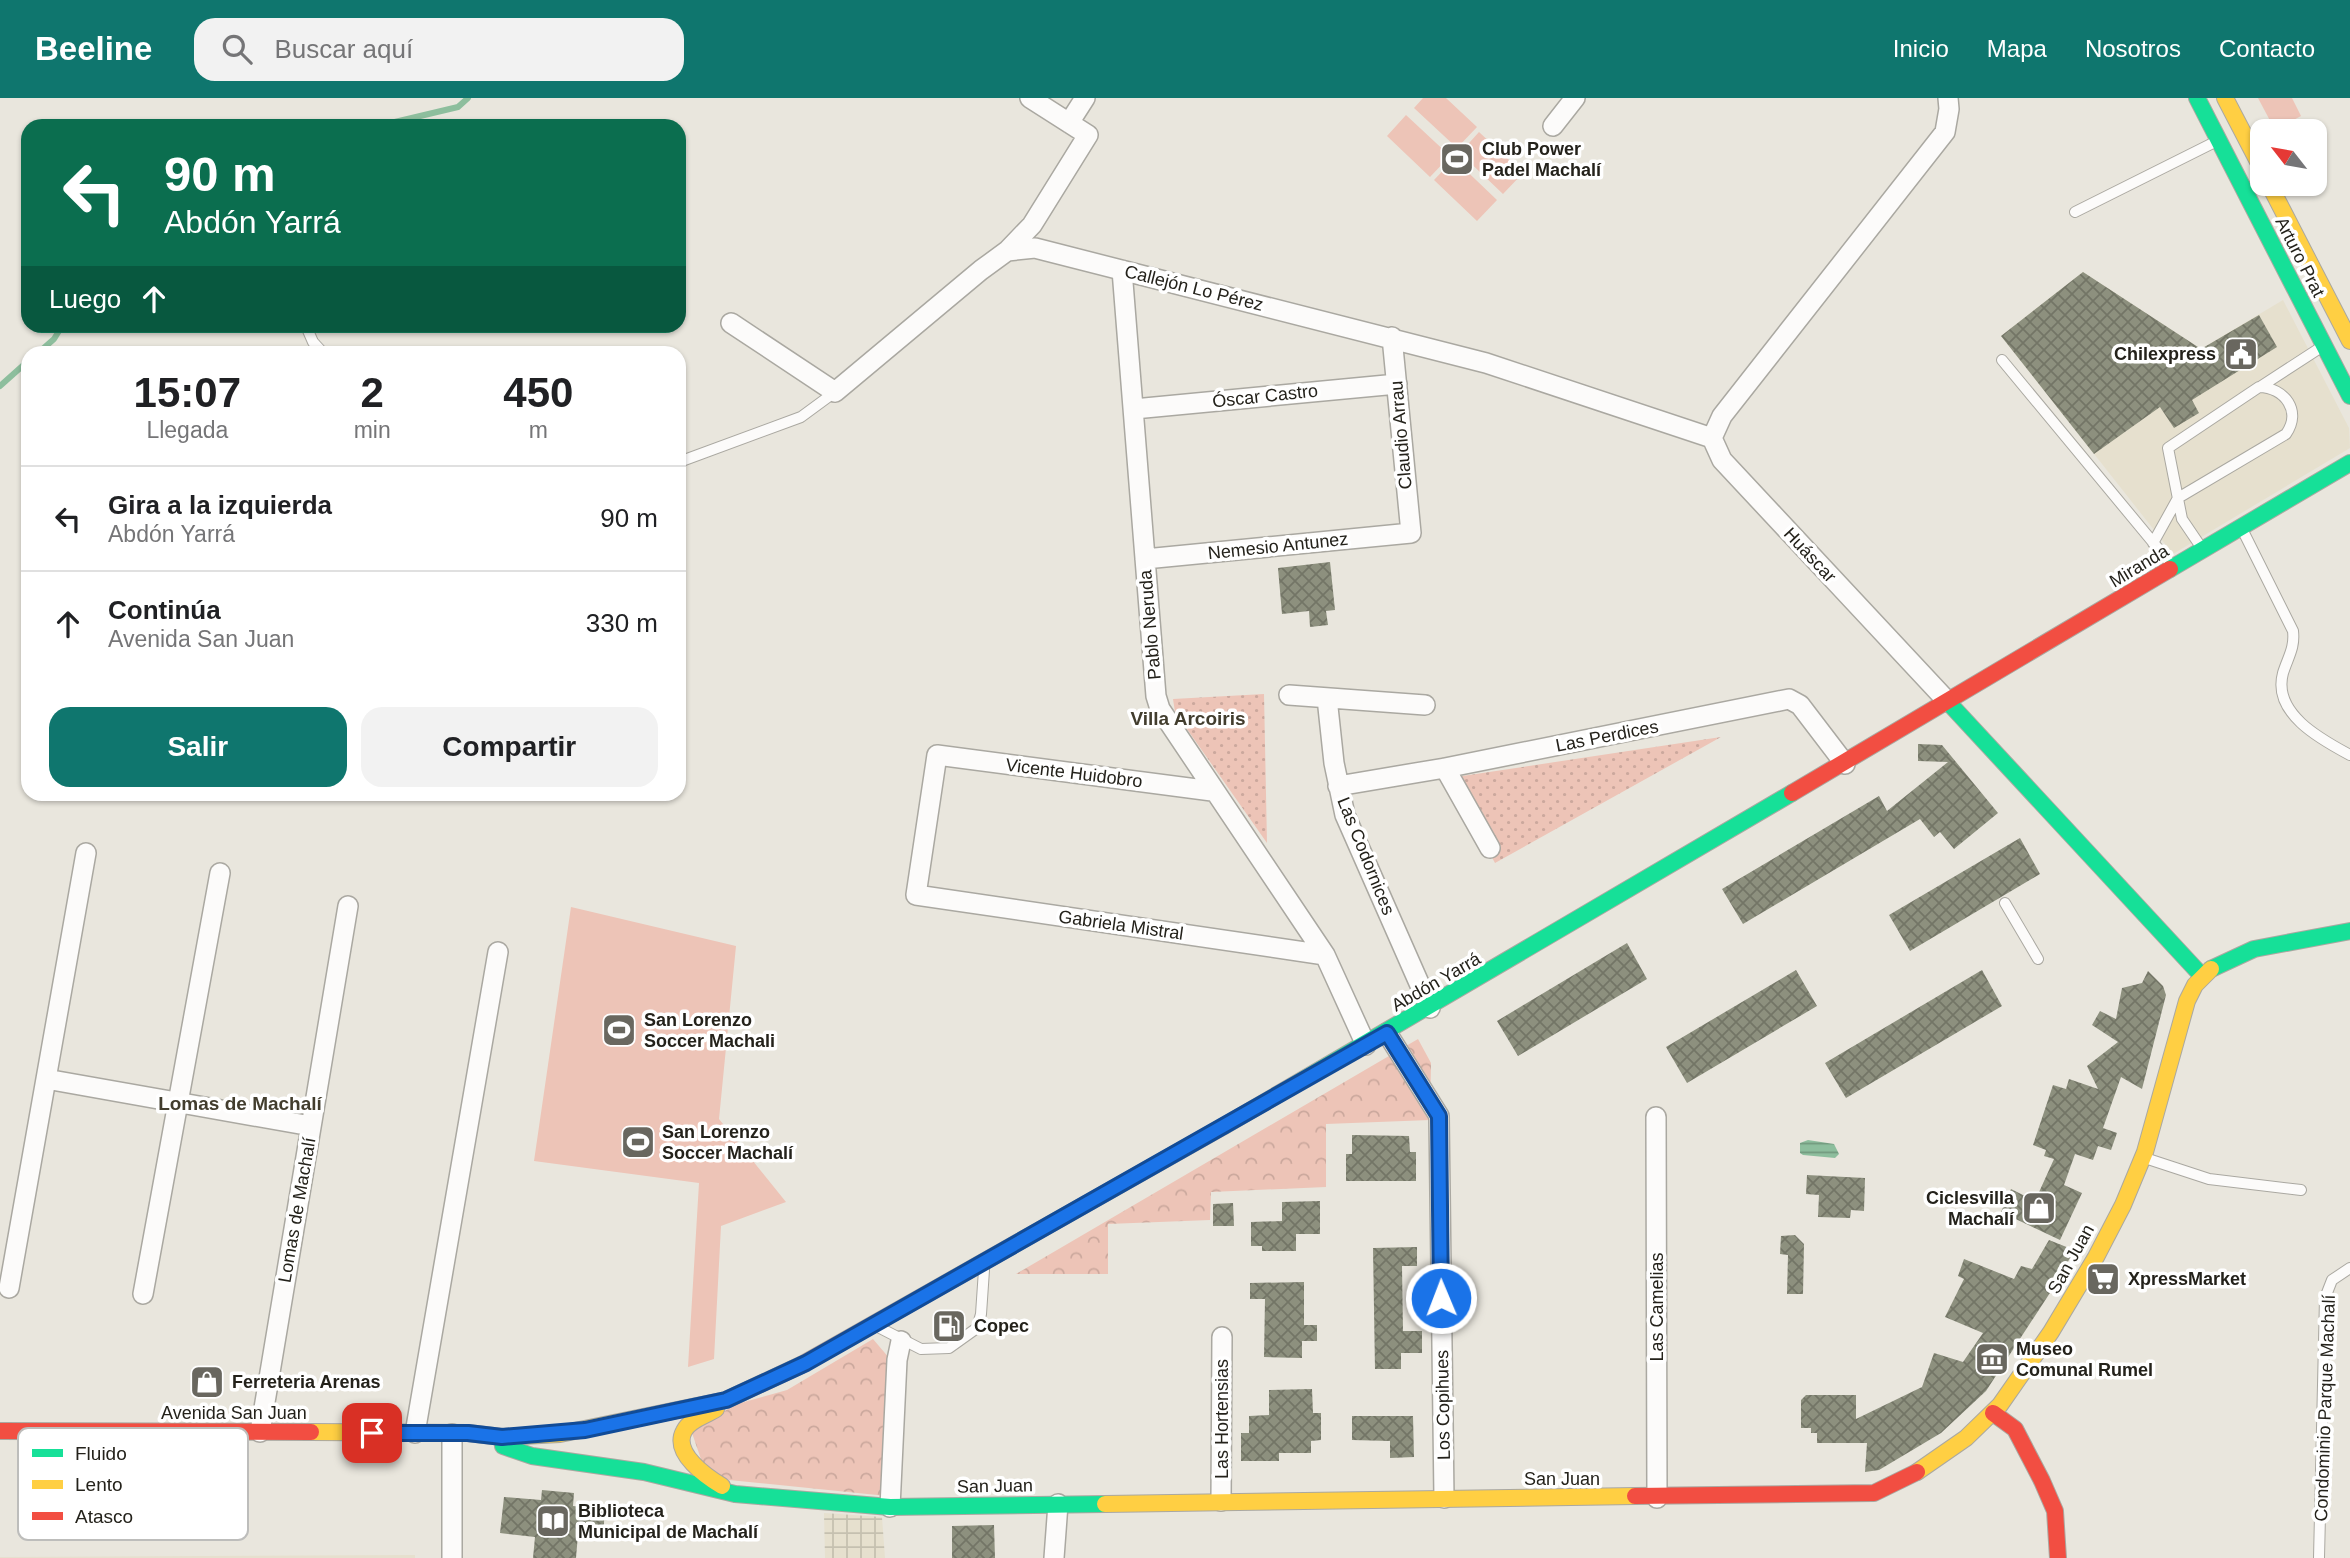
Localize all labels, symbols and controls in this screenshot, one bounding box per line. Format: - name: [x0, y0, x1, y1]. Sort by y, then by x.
- search box: [194, 18, 684, 81]
- text: Beeline: [35, 30, 152, 67]
- icon: search: [218, 30, 256, 68]
- text: Buscar aquí: [274, 34, 413, 64]
- text: Inicio: [1893, 35, 1949, 62]
- text: Mapa: [1987, 35, 2047, 62]
- text: Nosotros: [2085, 35, 2181, 62]
- text: Contacto: [2219, 35, 2315, 62]
- north arrow: [2250, 119, 2328, 196]
- map controls: [2250, 119, 2327, 196]
- place label: Club Power Padel Machalí: [1482, 139, 1602, 180]
- sports icon: Club Power Padel Machalí: [1438, 140, 1476, 178]
- icon: left: [49, 147, 140, 238]
- text: 90 m: [164, 147, 276, 201]
- text: Abdón Yarrá: [164, 204, 341, 240]
- street label: Arturo Prat: [2271, 214, 2329, 300]
- street label: Callejón Lo Pérez: [1123, 261, 1265, 315]
- icon: ahead: [135, 280, 173, 318]
- text: Luego: [49, 284, 121, 314]
- public building icon: Chilexpress: [2222, 335, 2260, 373]
- place label: Chilexpress: [2114, 344, 2216, 364]
- text: 15:07: [134, 369, 241, 416]
- text: 2: [360, 369, 384, 416]
- text: 450: [503, 369, 573, 416]
- street label: Óscar Castro: [1211, 380, 1319, 411]
- street label: Claudio Arrau: [1386, 380, 1416, 490]
- text: Llegada: [146, 417, 228, 443]
- text: min: [354, 417, 391, 443]
- text: m: [529, 417, 548, 443]
- text: Gira a la izquierda: [108, 490, 332, 520]
- icon: left: [49, 500, 87, 538]
- text: 90 m: [600, 503, 658, 533]
- text: Abdón Yarrá: [108, 521, 235, 547]
- street label: Huáscar: [1780, 524, 1840, 586]
- street label: Nemesio Antunez: [1207, 529, 1349, 563]
- street label: Miranda: [2106, 540, 2173, 591]
- street label: Pablo Neruda: [1135, 568, 1165, 681]
- text: Continúa: [108, 595, 221, 625]
- icon: ahead: [49, 605, 87, 643]
- text: 330 m: [586, 608, 658, 638]
- text: Avenida San Juan: [108, 626, 294, 652]
- button: Salir: [49, 707, 347, 787]
- button: Compartir: [361, 707, 658, 787]
- district label: Villa Arcoiris: [1130, 708, 1246, 729]
- street label: Las Perdices: [1554, 716, 1660, 756]
- street label: Vicente Huidobro: [1004, 755, 1144, 791]
- street label: Las Codornices: [1333, 794, 1399, 918]
- street label: Gabriela Mistral: [1057, 906, 1185, 944]
- street label: Abdón Yarrá: [1388, 948, 1485, 1016]
- place label: San Lorenzo Soccer Machali: [644, 1010, 775, 1051]
- sports icon: San Lorenzo Soccer Machali: [600, 1011, 638, 1049]
- district label: Lomas de Machalí: [158, 1093, 323, 1114]
- place label: San Lorenzo Soccer Machalí: [662, 1122, 794, 1163]
- sports icon: San Lorenzo Soccer Machalí: [619, 1123, 657, 1161]
- street label: Lomas de Machalí: [274, 1136, 320, 1284]
- place label: Ciclesvilla Machalí: [1926, 1188, 2015, 1229]
- shop icon: Ciclesvilla Machalí: [2020, 1189, 2058, 1227]
- street label: San Juan: [2044, 1221, 2098, 1297]
- street label: Las Camelias: [1647, 1252, 1667, 1362]
- supermarket icon: XpressMarket: [2084, 1260, 2122, 1298]
- position arrow: [1404, 1261, 1478, 1335]
- place label: XpressMarket: [2128, 1269, 2246, 1289]
- street label: Condominio Parque Machalí: [2311, 1294, 2339, 1522]
- fuel station icon: Copec: [930, 1307, 968, 1345]
- place label: Copec: [974, 1316, 1029, 1336]
- place label: Museo Comunal Rumel: [2016, 1339, 2153, 1380]
- museum icon: Museo Comunal Rumel: [1973, 1340, 2011, 1378]
- street label: Los Copihues: [1432, 1350, 1454, 1460]
- street label: Las Hortensias: [1212, 1359, 1232, 1479]
- shop icon: Ferreteria Arenas: [188, 1363, 226, 1401]
- place label: Ferreteria Arenas: [232, 1372, 380, 1392]
- street label: Avenida San Juan: [161, 1403, 307, 1423]
- pin: [342, 1403, 402, 1463]
- icon: arrive: [353, 1414, 391, 1452]
- legend: [18, 1428, 248, 1540]
- text: Fluido: [75, 1443, 127, 1464]
- street label: San Juan: [1524, 1469, 1600, 1489]
- text: Lento: [75, 1474, 123, 1495]
- street label: San Juan: [957, 1475, 1033, 1497]
- place label: Biblioteca Municipal de Machalí: [578, 1501, 759, 1542]
- library icon: Biblioteca Municipal de Machalí: [534, 1502, 572, 1540]
- text: Atasco: [75, 1506, 133, 1527]

